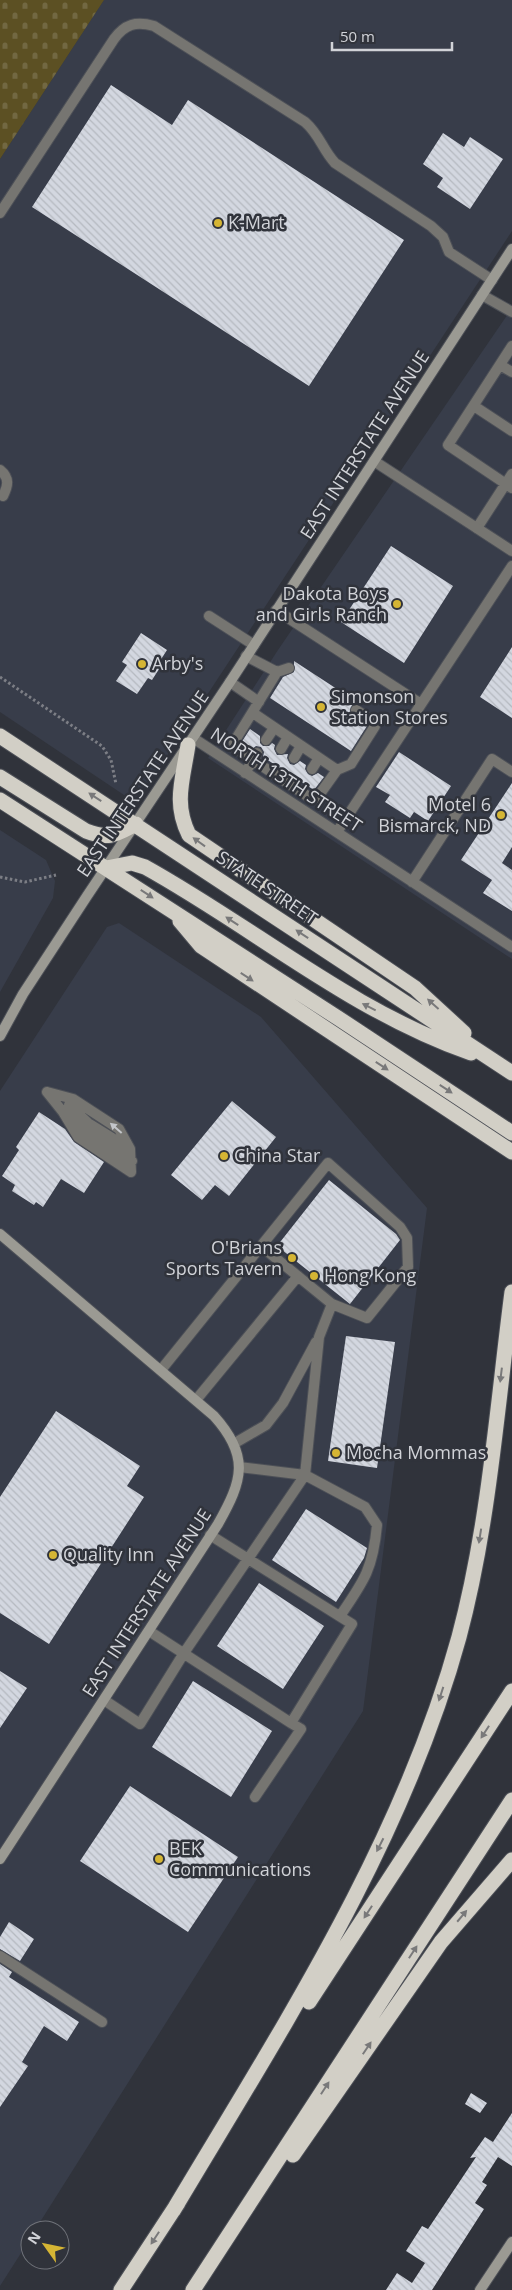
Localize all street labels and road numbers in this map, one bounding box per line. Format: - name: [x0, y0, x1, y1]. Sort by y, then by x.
- street label: EAST INTERSTATE AVENUE: [294, 346, 434, 543]
- street label: EAST INTERSTATE AVENUE: [71, 686, 214, 881]
- street label: NORTH 13TH STREET: [206, 721, 367, 837]
- street label: STATE STREET: [213, 845, 323, 930]
- street label: EAST INTERSTATE AVENUE: [76, 1504, 216, 1701]

